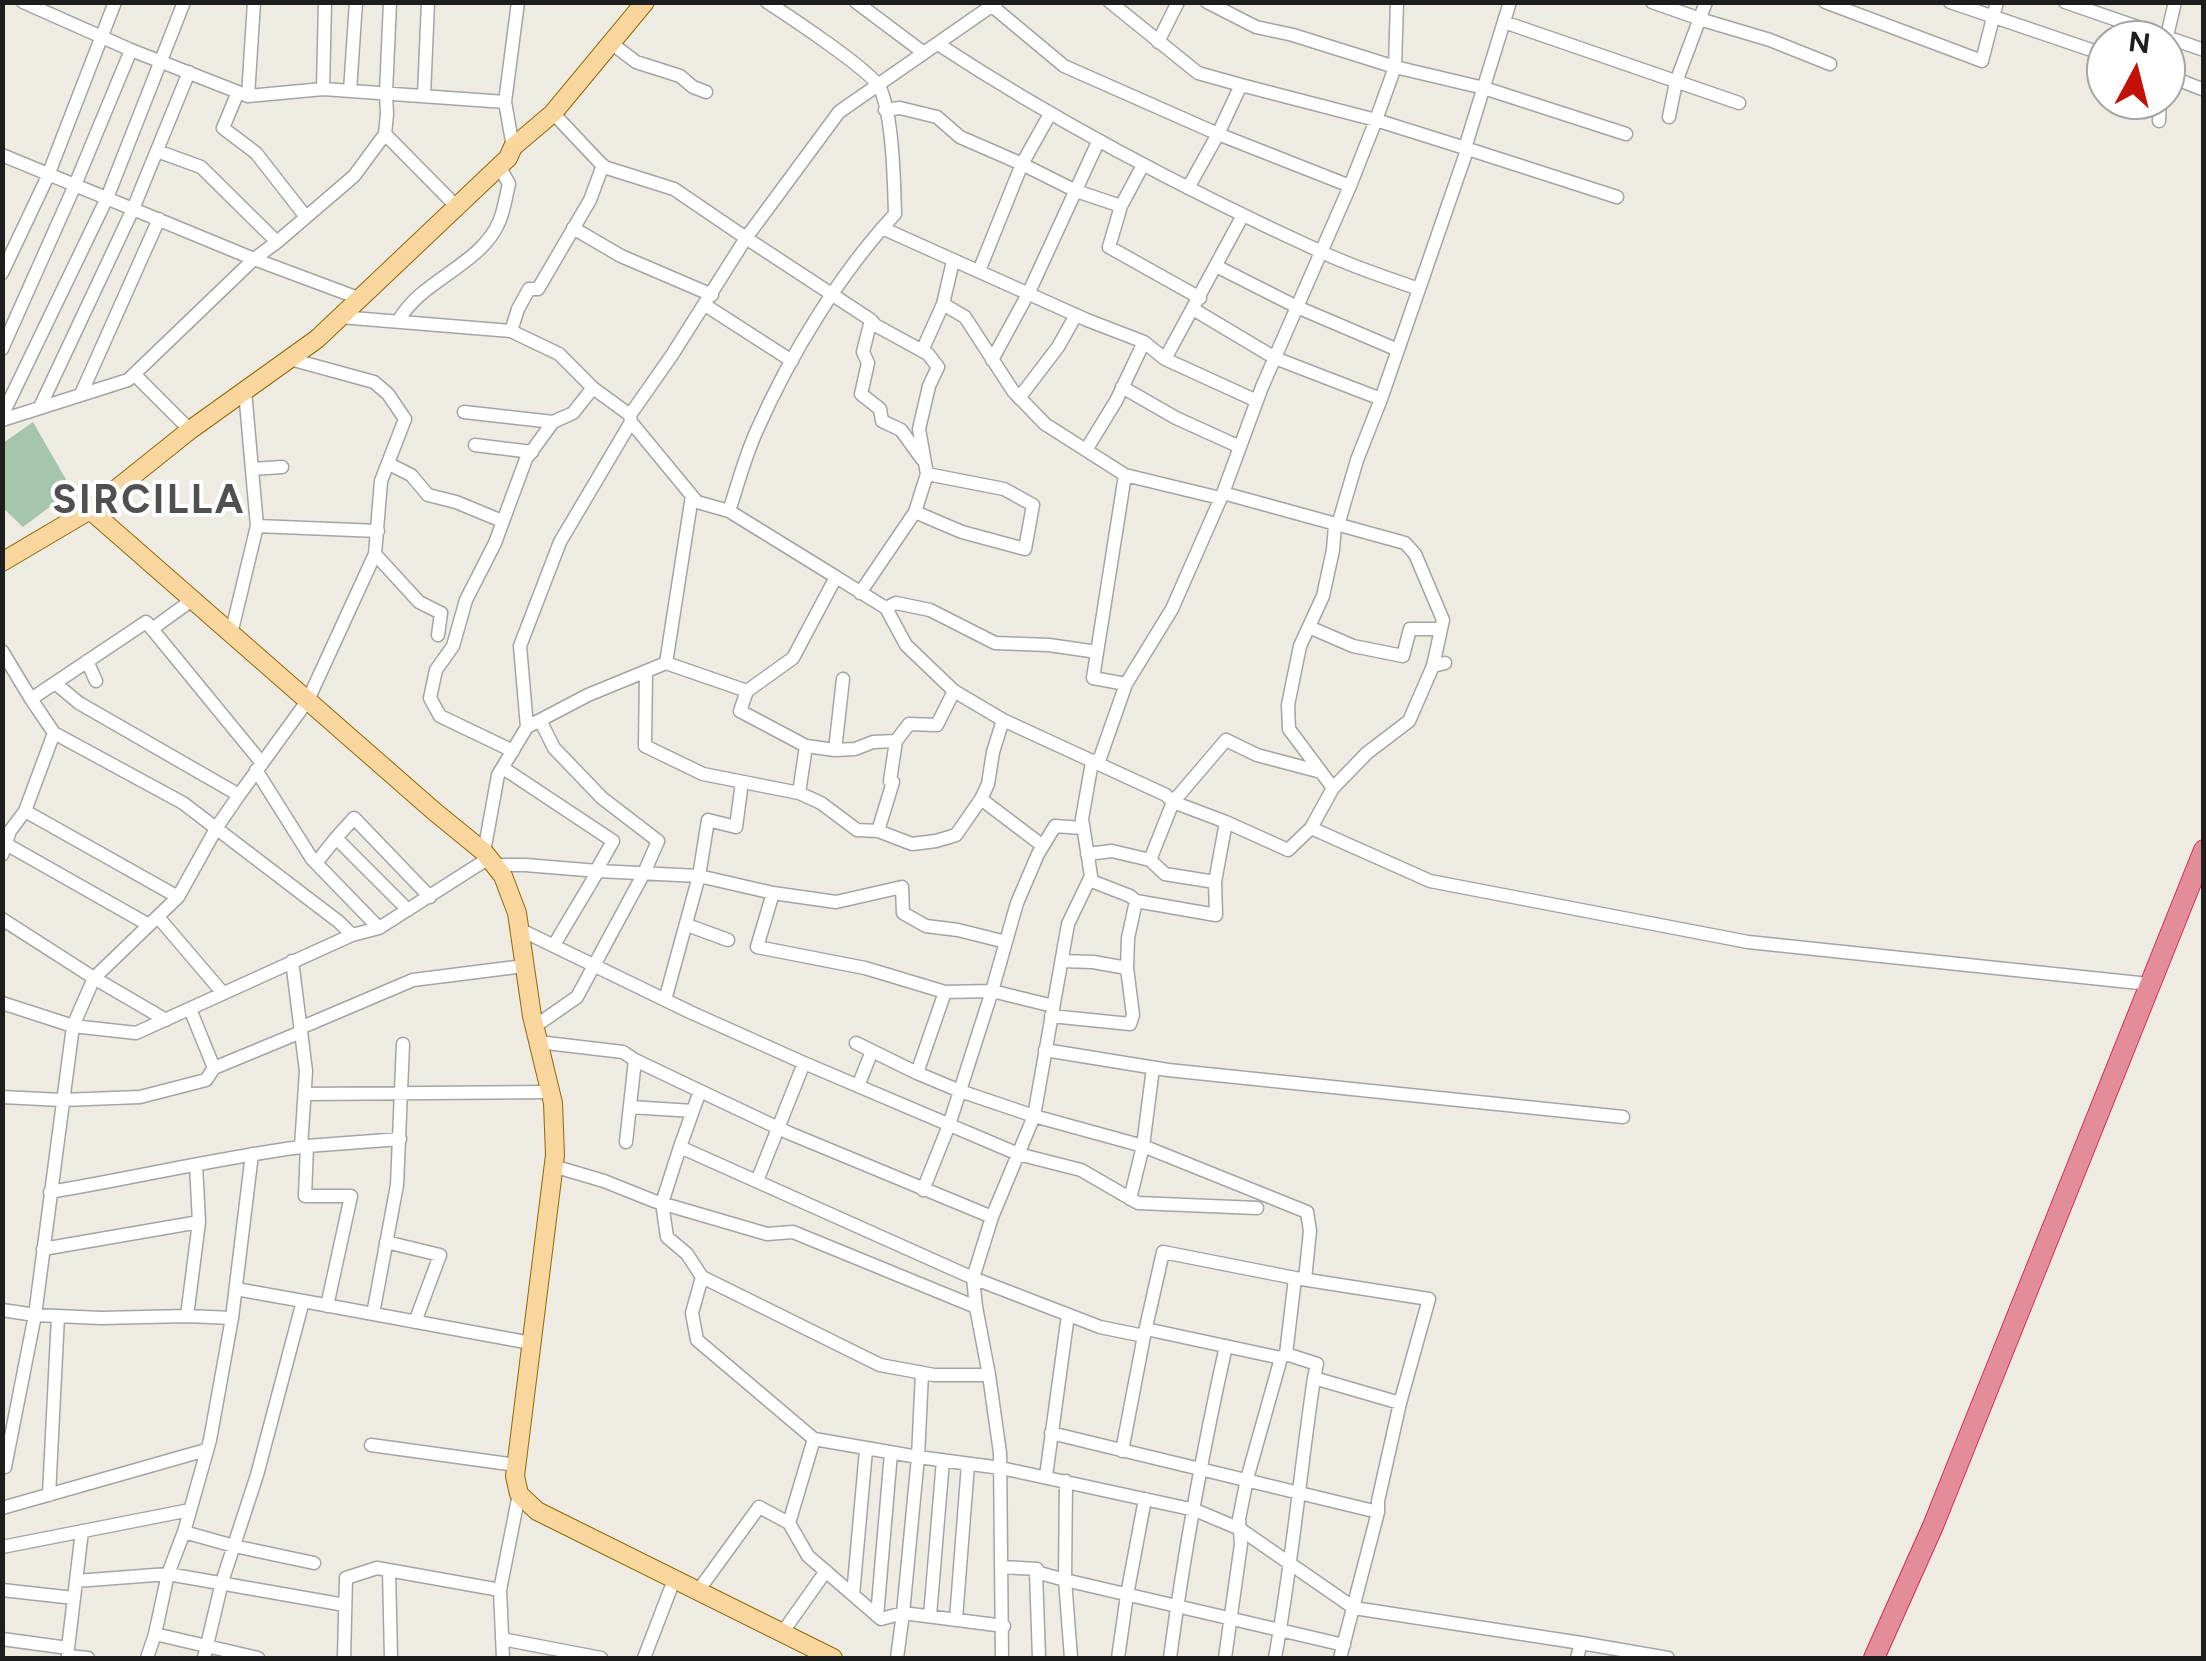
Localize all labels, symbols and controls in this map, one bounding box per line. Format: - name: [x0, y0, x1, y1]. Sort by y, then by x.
- north arrow: [2086, 20, 2186, 120]
- text: N: [2127, 24, 2152, 60]
- district label: SIRCILLA: [52, 477, 246, 525]

